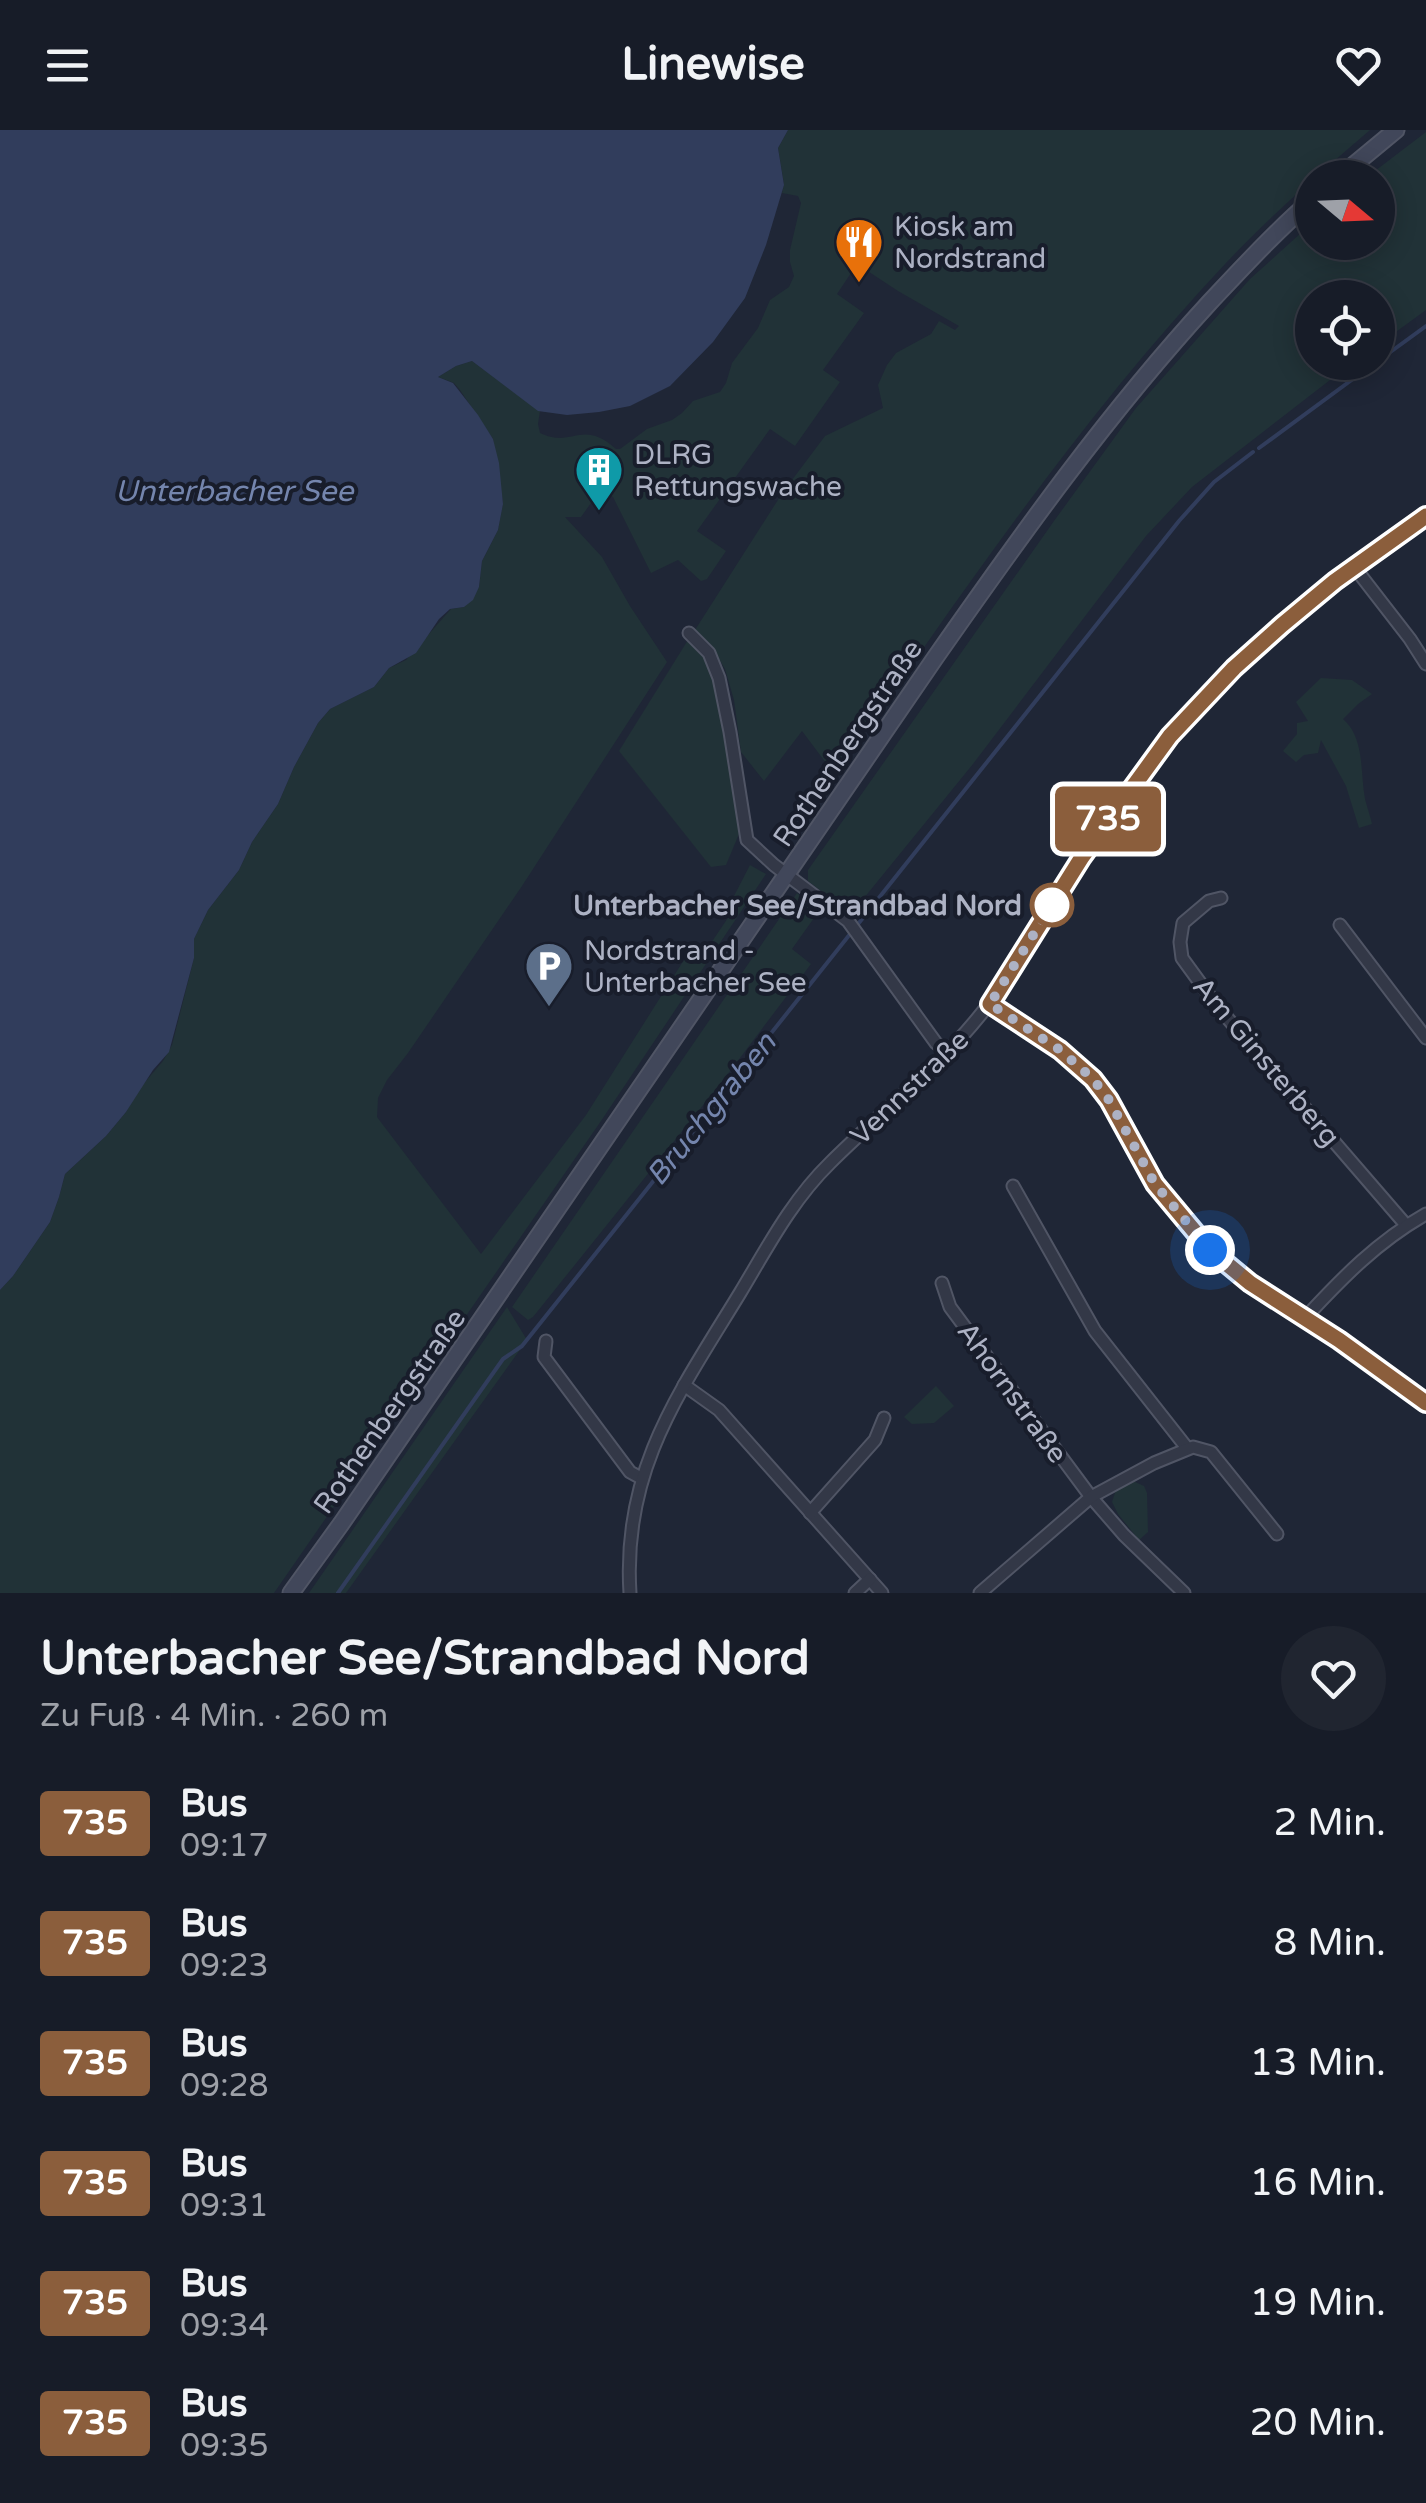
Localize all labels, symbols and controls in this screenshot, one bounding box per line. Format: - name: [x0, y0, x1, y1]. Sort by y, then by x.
- icon: menu: [40, 38, 95, 93]
- text: Linewise: [621, 38, 805, 92]
- icon: heart: [1331, 38, 1386, 93]
- north arrow: [1295, 160, 1395, 260]
- map controls: [1295, 160, 1395, 380]
- place label: Kiosk am Nordstrand: [894, 210, 1046, 276]
- restaurant icon: Kiosk am Nordstrand: [833, 216, 885, 284]
- button: locate: [1295, 280, 1395, 380]
- place label: DLRG Rettungswache: [634, 438, 842, 504]
- building icon: DLRG Rettungswache: [573, 444, 625, 512]
- water label: Unterbacher See: [115, 473, 355, 510]
- street label: Rothenbergstraße: [766, 634, 930, 854]
- line badge: 735: [1050, 786, 1166, 852]
- text: 735: [1075, 798, 1141, 840]
- marker: Unterbacher See/Strandbad Nord: [1031, 884, 1073, 926]
- place label: Unterbacher See/Strandbad Nord: [573, 889, 1022, 923]
- place label: Nordstrand - Unterbacher See: [584, 934, 807, 1000]
- parking icon: Nordstrand - Unterbacher See: [523, 940, 575, 1008]
- street label: Am Ginsterberg: [1185, 970, 1347, 1153]
- street label: Vennstraße: [844, 1023, 976, 1152]
- water label: Bruchgraben: [638, 1025, 785, 1193]
- your location: [1185, 1225, 1235, 1275]
- street label: Rothenbergstraße: [306, 1303, 473, 1521]
- street label: Ahornstraße: [950, 1315, 1075, 1470]
- button: heart: [1281, 1626, 1386, 1731]
- text: Unterbacher See/Strandbad Nord: [40, 1630, 810, 1688]
- text: Zu Fuß · 4 Min. · 260 m: [40, 1697, 388, 1735]
- text: Bus: [180, 1781, 247, 1827]
- text: 2 Min.: [1273, 1800, 1386, 1846]
- text: 735: [62, 1802, 128, 1844]
- text: 09:17: [180, 1827, 269, 1865]
- text: Bus: [180, 1901, 247, 1947]
- text: 8 Min.: [1273, 1920, 1386, 1966]
- text: 735: [62, 1922, 128, 1964]
- text: 09:23: [180, 1947, 269, 1985]
- text: Bus: [180, 2021, 247, 2067]
- text: 13 Min.: [1250, 2040, 1386, 2086]
- text: 735: [62, 2042, 128, 2084]
- text: 09:28: [180, 2067, 269, 2105]
- text: Bus: [180, 2141, 247, 2187]
- text: 16 Min.: [1250, 2160, 1386, 2206]
- text: 735: [62, 2162, 128, 2204]
- text: 09:31: [180, 2187, 269, 2225]
- text: Bus: [180, 2261, 247, 2307]
- text: 19 Min.: [1250, 2280, 1386, 2326]
- text: 735: [62, 2282, 128, 2324]
- text: 09:34: [180, 2307, 269, 2345]
- text: Bus: [180, 2381, 247, 2427]
- text: 20 Min.: [1250, 2400, 1386, 2446]
- text: 735: [62, 2402, 128, 2444]
- text: 09:35: [180, 2427, 269, 2465]

